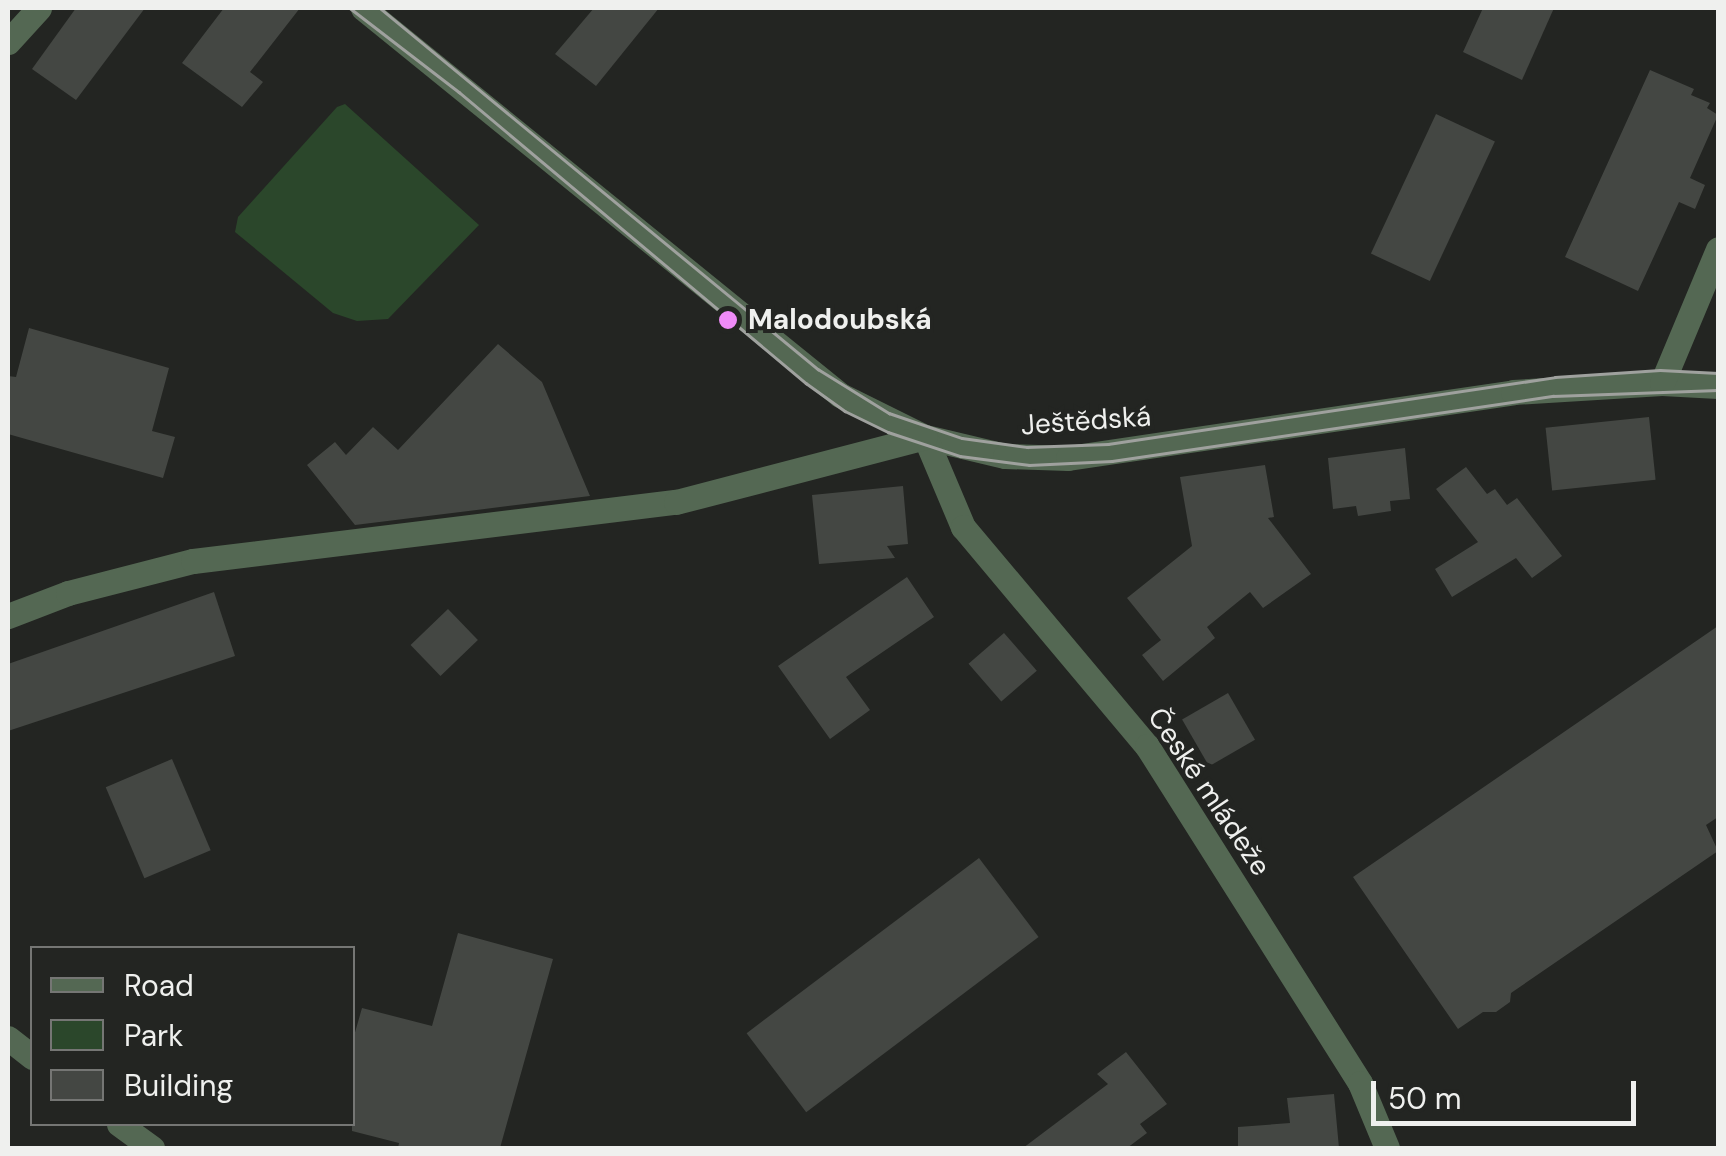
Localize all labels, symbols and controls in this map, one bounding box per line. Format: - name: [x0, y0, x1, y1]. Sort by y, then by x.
- place label: Malodoubská: [748, 303, 932, 337]
- marker: Malodoubská: [717, 309, 739, 331]
- street label: Ještědská: [1020, 400, 1152, 442]
- street label: České mládeže: [1141, 702, 1277, 882]
- legend: [30, 946, 355, 1126]
- text: Road: [124, 966, 194, 1005]
- text: Park: [124, 1016, 183, 1055]
- scale bar: [1376, 1061, 1641, 1123]
- text: Building: [124, 1066, 233, 1105]
- text: 50 m: [1388, 1079, 1462, 1118]

